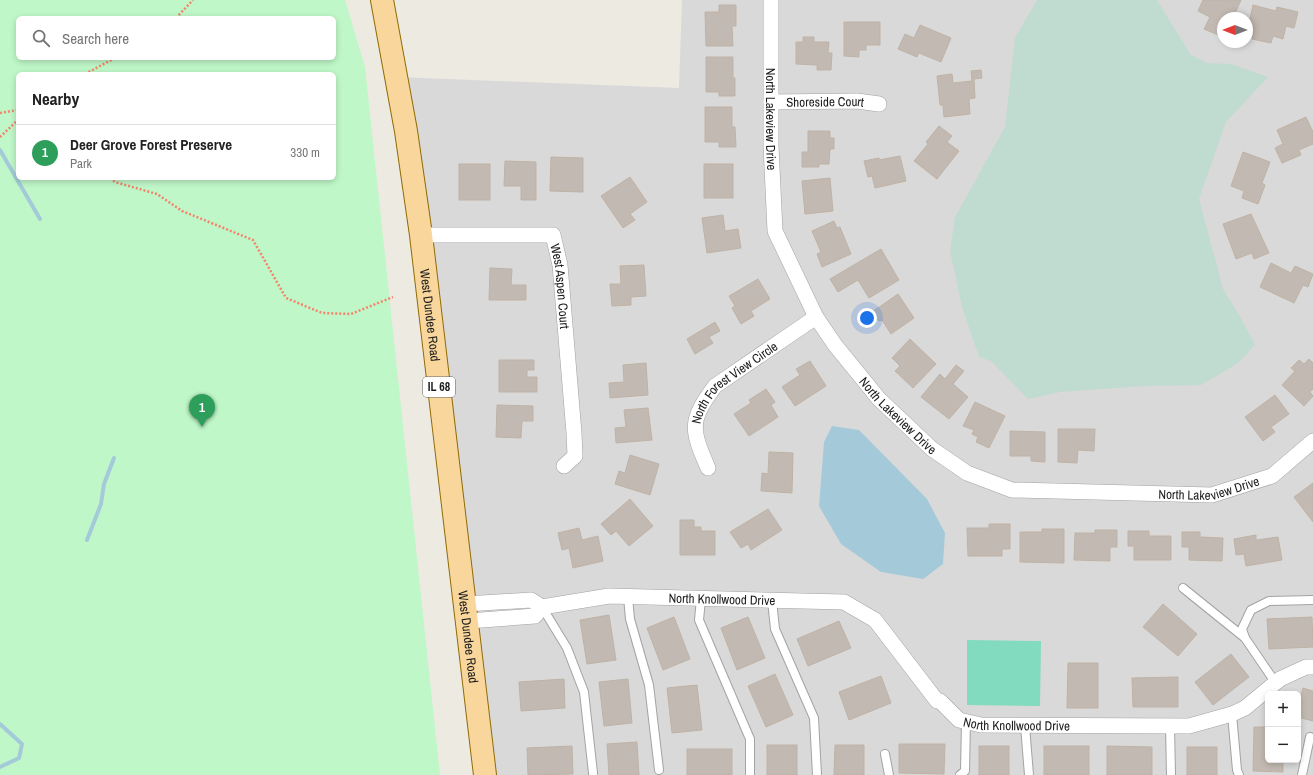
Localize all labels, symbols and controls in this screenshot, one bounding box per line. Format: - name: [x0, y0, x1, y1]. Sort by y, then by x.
- north arrow: [1217, 12, 1253, 48]
- search box: [16, 16, 336, 60]
- icon: search: [30, 27, 52, 49]
- text: Search here: [62, 28, 129, 49]
- street label: North Lakeview Drive: [762, 68, 781, 171]
- text: Nearby: [32, 87, 79, 110]
- street label: Shoreside Court: [786, 92, 865, 110]
- text: Deer Grove Forest Preserve: [70, 134, 232, 155]
- text: 1: [42, 144, 48, 161]
- text: 330 m: [290, 144, 320, 161]
- text: Park: [70, 155, 92, 172]
- street label: West Aspen Court: [547, 242, 574, 330]
- street label: West Dundee Road: [417, 268, 444, 362]
- your location: [857, 308, 877, 328]
- street label: North Forest View Circle: [687, 337, 781, 425]
- street label: North Lakeview Drive: [856, 373, 940, 458]
- road number: IL 68: [423, 377, 455, 397]
- pin: 1: [189, 394, 215, 427]
- street label: North Lakeview Drive: [1158, 472, 1261, 504]
- street label: North Knollwood Drive: [668, 589, 776, 609]
- street label: West Dundee Road: [455, 590, 483, 684]
- map controls: [1265, 691, 1301, 763]
- button: +: [1265, 691, 1301, 727]
- street label: North Knollwood Drive: [962, 713, 1070, 734]
- button: −: [1265, 727, 1301, 763]

